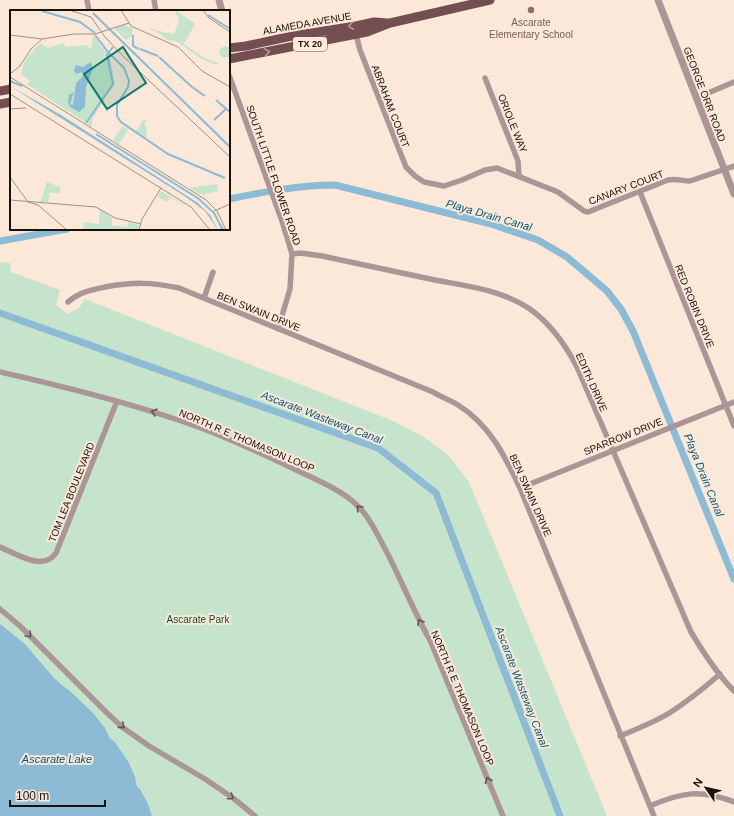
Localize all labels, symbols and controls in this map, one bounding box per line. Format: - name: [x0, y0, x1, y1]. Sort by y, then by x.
- marker: Ascarate Elementary School: [526, 5, 536, 15]
- inset map: [10, 10, 230, 230]
- street label: ALAMEDA AVENUE: [262, 10, 353, 37]
- place label: Ascarate Elementary School: [489, 17, 573, 40]
- one-way arrow: [348, 21, 354, 30]
- road number: TX 20: [293, 37, 327, 51]
- street label: GEORGE ORR ROAD: [681, 45, 728, 143]
- one-way arrow: [264, 48, 270, 57]
- street label: ABRAHAM COURT: [370, 63, 411, 149]
- street label: ORIOLE WAY: [496, 92, 529, 154]
- street label: SOUTH LITTLE FLOWER ROAD: [244, 103, 303, 247]
- street label: CANARY COURT: [587, 168, 665, 207]
- water label: Playa Drain Canal: [445, 197, 534, 233]
- street label: RED ROBIN DRIVE: [673, 263, 716, 350]
- street label: BEN SWAIN DRIVE: [215, 290, 302, 333]
- street label: EDITH DRIVE: [574, 351, 610, 414]
- water label: Ascarate Wasteway Canal: [259, 388, 385, 446]
- street label: NORTH R E THOMASON LOOP: [178, 407, 316, 474]
- one-way arrow: [151, 408, 158, 417]
- street label: SPARROW DRIVE: [582, 415, 665, 457]
- water label: Playa Drain Canal: [682, 432, 726, 519]
- street label: TOM LEA BOULEVARD: [46, 441, 97, 544]
- street label: BEN SWAIN DRIVE: [507, 452, 554, 538]
- one-way arrow: [357, 505, 364, 513]
- park label: Ascarate Park: [167, 614, 230, 625]
- one-way arrow: [417, 619, 424, 626]
- water label: Ascarate Wasteway Canal: [493, 624, 551, 750]
- street label: NORTH R E THOMASON LOOP: [429, 629, 496, 768]
- one-way arrow: [24, 630, 32, 638]
- one-way arrow: [117, 722, 124, 729]
- water label: Ascarate Lake: [21, 753, 92, 765]
- north arrow: [686, 768, 726, 808]
- one-way arrow: [485, 776, 493, 784]
- text: N: [691, 776, 705, 789]
- scale bar: [10, 782, 105, 808]
- text: 100 m: [16, 789, 49, 803]
- one-way arrow: [226, 792, 233, 799]

